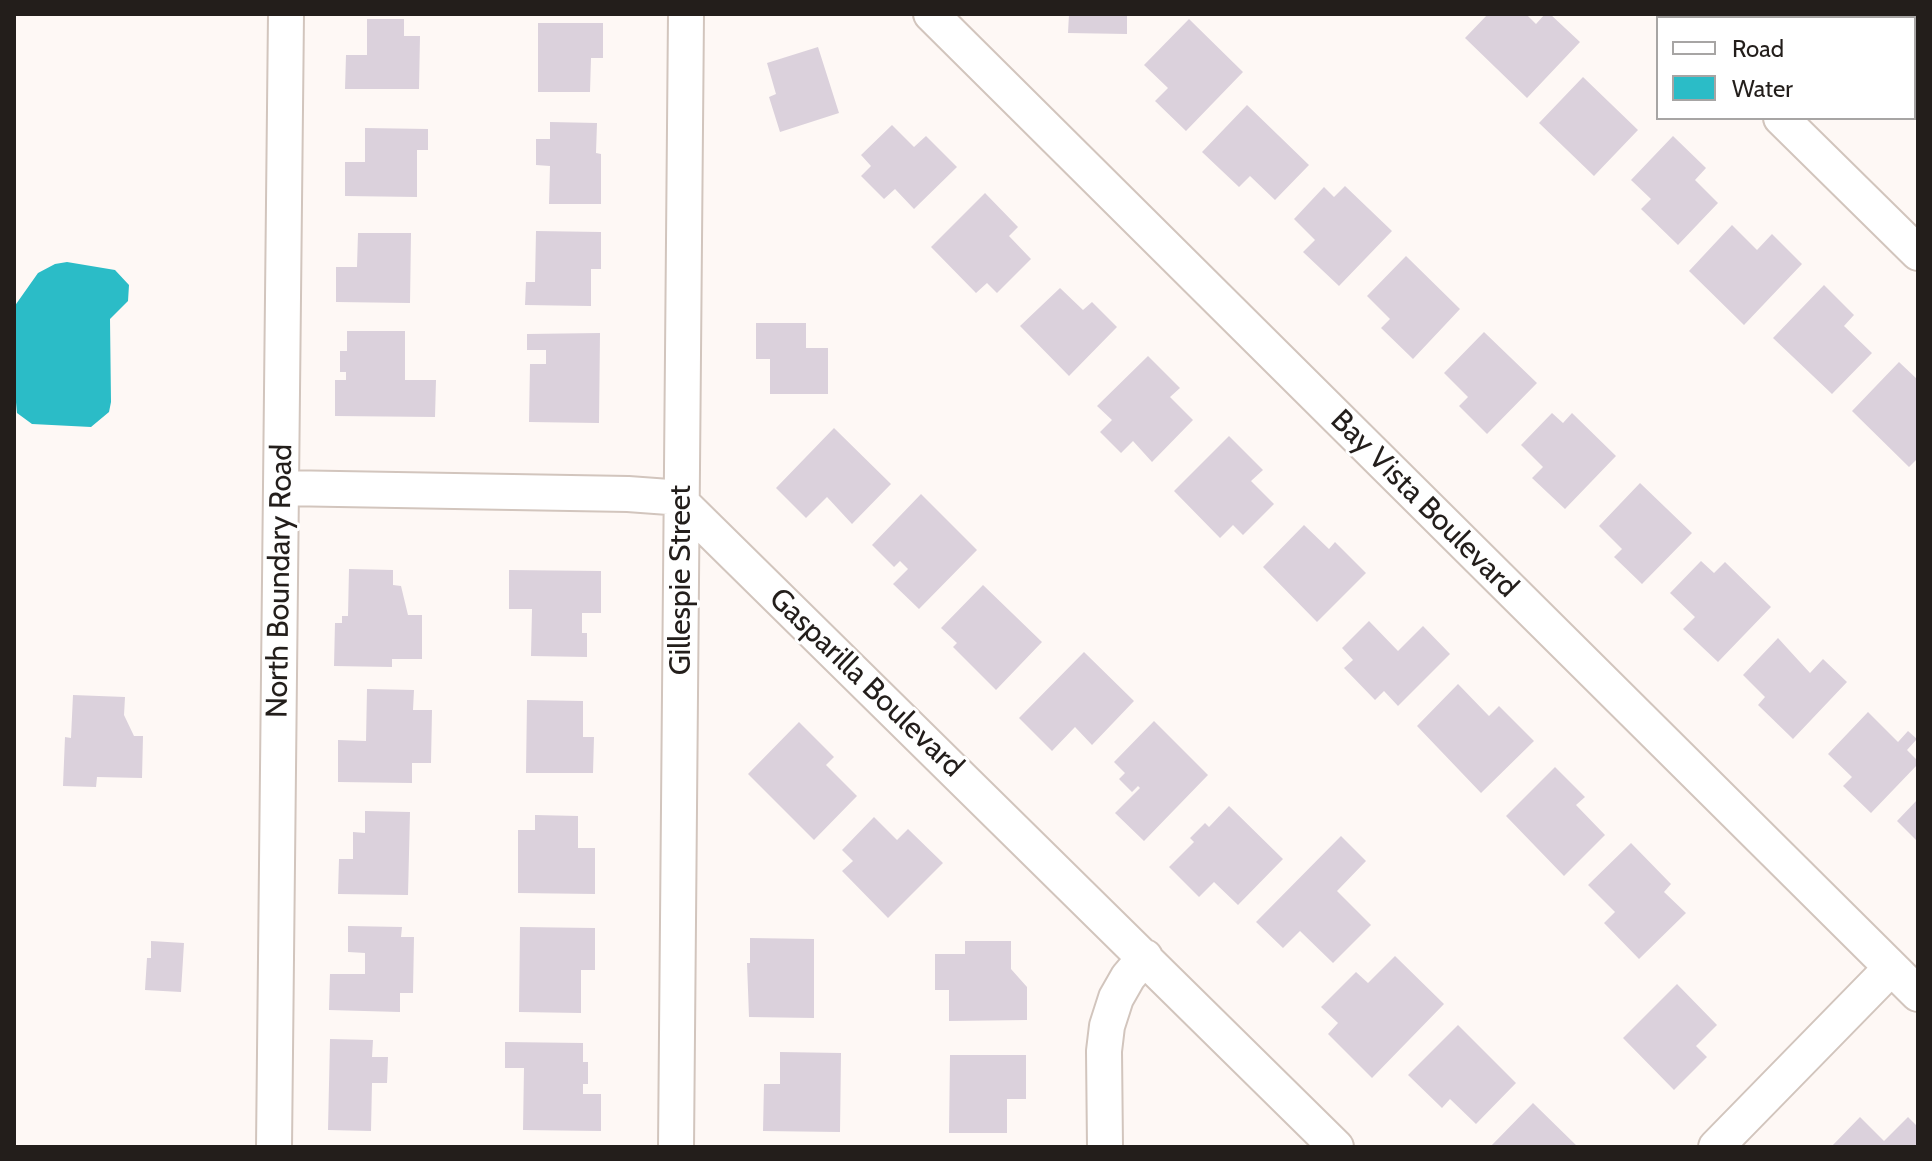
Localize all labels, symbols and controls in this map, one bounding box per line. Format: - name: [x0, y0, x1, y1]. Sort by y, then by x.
- legend: [1656, 16, 1916, 120]
- text: Road: [1732, 34, 1784, 63]
- text: Water: [1732, 74, 1793, 103]
- street label: Bay Vista Boulevard: [1323, 403, 1525, 605]
- street label: North Boundary Road: [260, 444, 300, 718]
- street label: Gillespie Street: [663, 485, 699, 675]
- street label: Gasparilla Boulevard: [761, 581, 971, 785]

